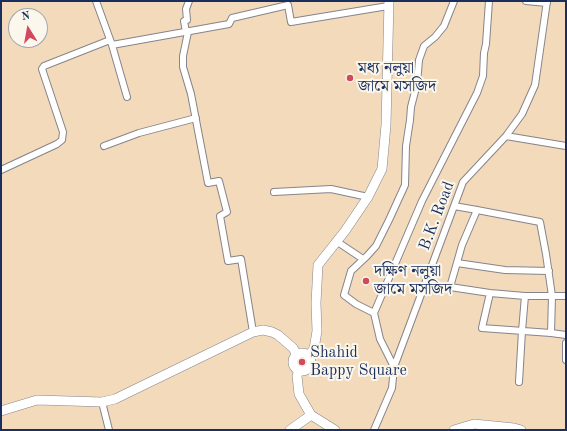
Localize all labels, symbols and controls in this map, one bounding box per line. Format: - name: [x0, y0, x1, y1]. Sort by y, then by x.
- north arrow: [8, 8, 48, 48]
- text: N: [21, 11, 31, 23]
- place label: মধ্য নলুয়া জামে মসজিদ: [358, 59, 436, 97]
- marker: মধ্য নলুয়া জামে মসজিদ: [345, 73, 355, 83]
- street label: B.K. Road: [415, 179, 459, 253]
- place label: দক্ষিণ নলুয়া জামে মসজিদ: [374, 262, 452, 300]
- marker: দক্ষিণ নলুয়া জামে মসজিদ: [361, 276, 371, 286]
- place label: Shahid Bappy Square: [310, 343, 407, 381]
- marker: Shahid Bappy Square: [297, 357, 307, 367]

